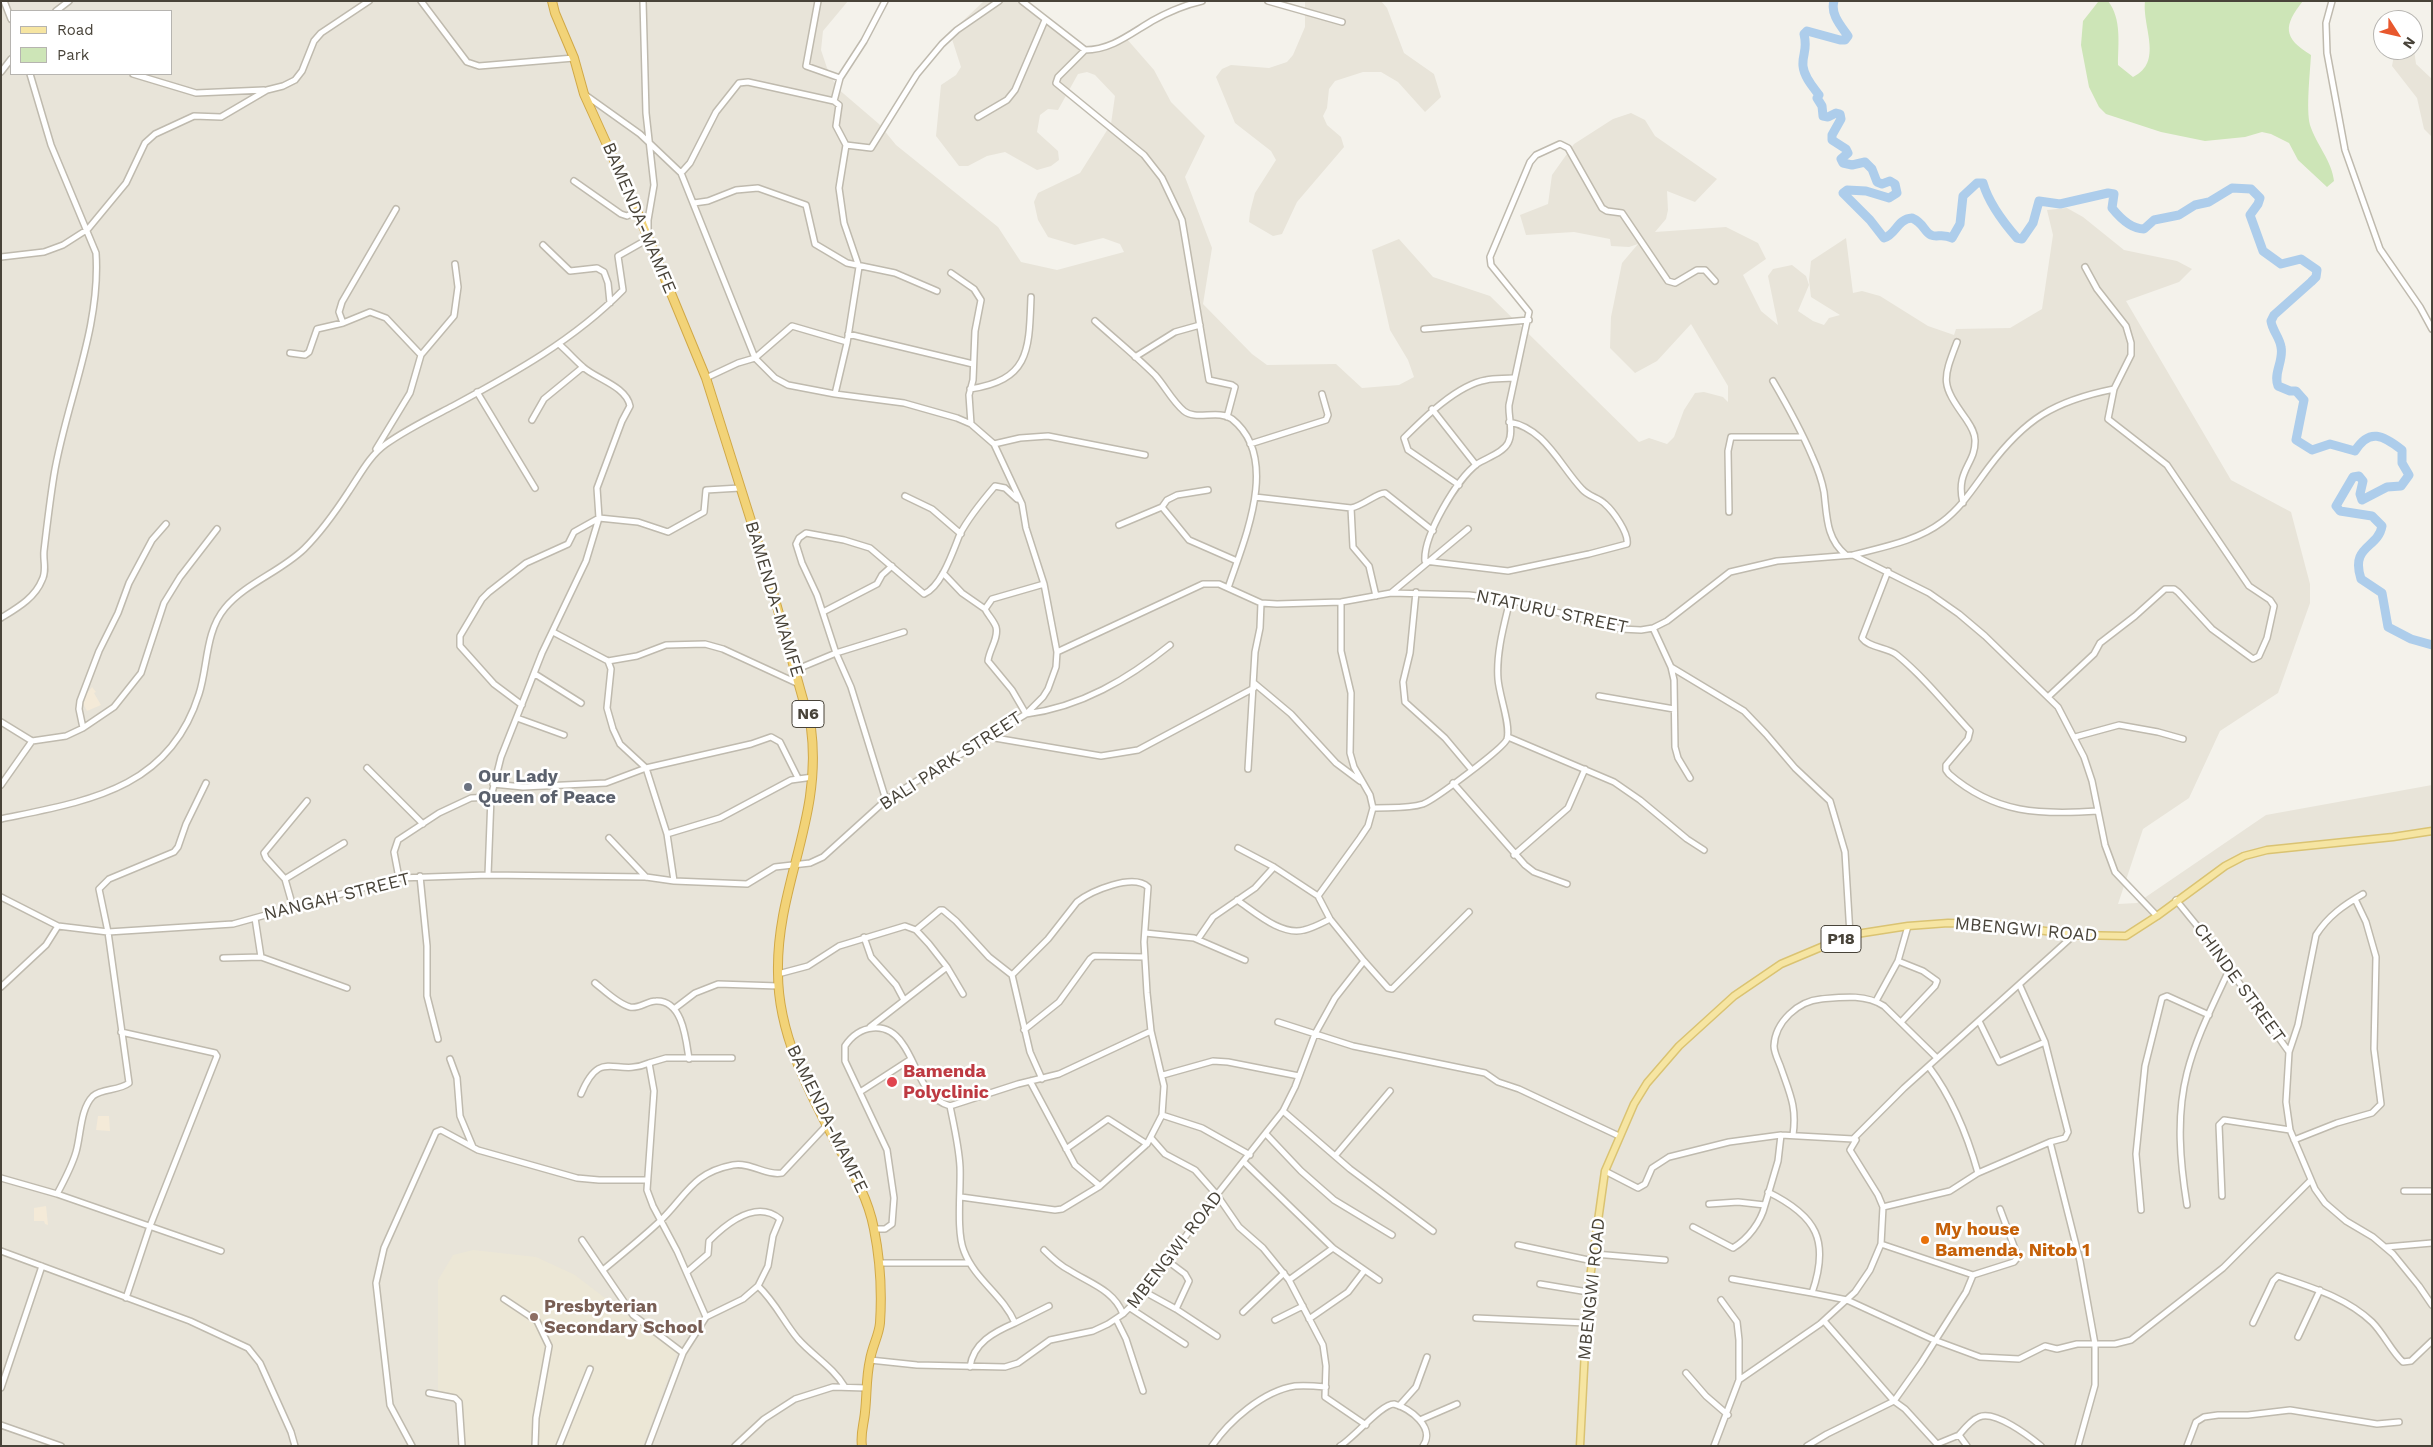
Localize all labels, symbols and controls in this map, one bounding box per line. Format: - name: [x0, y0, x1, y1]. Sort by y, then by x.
- legend: [10, 10, 172, 75]
- north arrow: [2373, 10, 2423, 60]
- text: Road: [57, 21, 94, 39]
- text: N: [2400, 34, 2419, 52]
- text: Park: [57, 46, 89, 64]
- street label: BAMENDA-MAMFE: [597, 139, 681, 297]
- street label: BAMENDA-MAMFE: [740, 518, 808, 680]
- street label: NTATURU STREET: [1474, 585, 1630, 639]
- road number: N6: [792, 701, 824, 728]
- street label: BALI PARK STREET: [876, 707, 1026, 815]
- place label: Our Lady Queen of Peace: [478, 766, 616, 809]
- marker: Our Lady Queen of Peace: [462, 781, 474, 793]
- street label: NANGAH STREET: [261, 868, 413, 926]
- street label: MBENGWI ROAD: [1954, 913, 2098, 947]
- street label: CHINDE STREET: [2188, 919, 2290, 1047]
- road number: P18: [1821, 926, 1861, 952]
- street label: BAMENDA-MAMFE: [782, 1042, 872, 1196]
- place label: Bamenda Polyclinic: [903, 1061, 989, 1104]
- marker: Bamenda Polyclinic: [885, 1075, 899, 1089]
- street label: MBENGWI ROAD: [1122, 1187, 1228, 1313]
- street label: MBENGWI ROAD: [1574, 1217, 1610, 1361]
- place label: My house Bamenda, Nitob 1: [1935, 1219, 2090, 1262]
- marker: My house Bamenda, Nitob 1: [1919, 1234, 1931, 1246]
- place label: Presbyterian Secondary School: [544, 1296, 703, 1338]
- marker: Presbyterian Secondary School: [528, 1311, 540, 1323]

